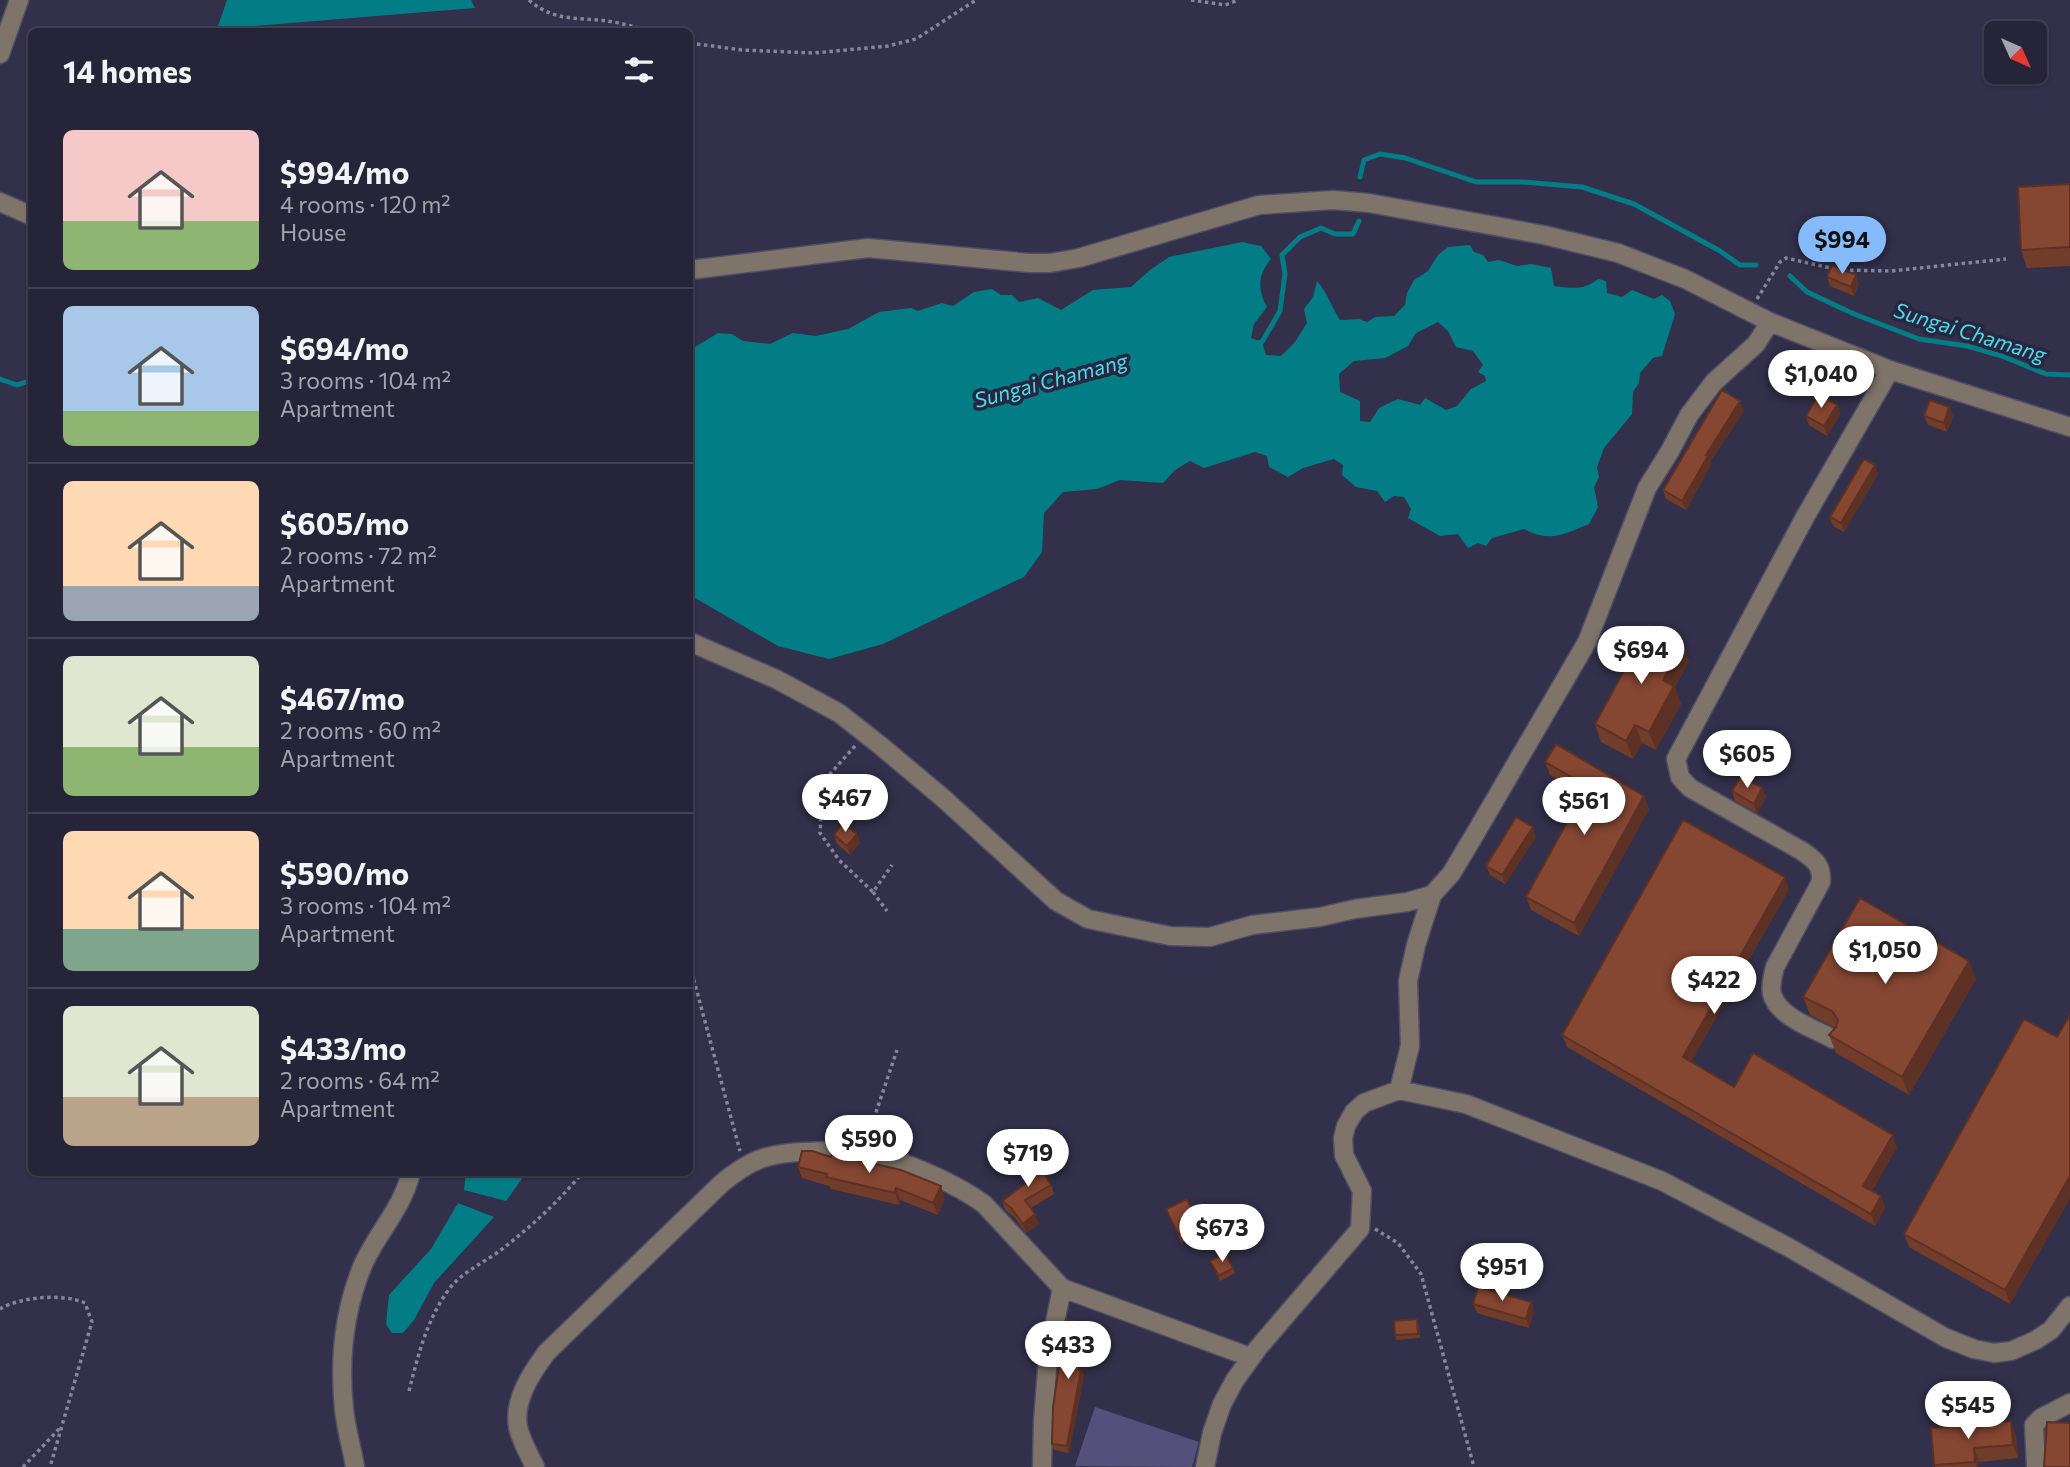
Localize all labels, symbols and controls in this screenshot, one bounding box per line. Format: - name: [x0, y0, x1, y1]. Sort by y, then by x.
- north arrow: [1984, 21, 2048, 84]
- map controls: [1984, 21, 2047, 84]
- icon: filters: [620, 51, 658, 89]
- text: 14 homes: [63, 52, 192, 89]
- text: $994/mo: [280, 153, 409, 190]
- icon: home: [119, 158, 203, 242]
- text: 4 rooms · 120 m²: [280, 190, 451, 218]
- pin: $994: [1801, 216, 1883, 276]
- text: House: [280, 218, 346, 246]
- text: $994: [1814, 225, 1870, 253]
- water label: Sungai Chamang: [1891, 297, 2051, 367]
- text: $694/mo: [280, 329, 409, 366]
- icon: home: [119, 334, 203, 418]
- water label: Sungai Chamang: [971, 347, 1132, 412]
- pin: $1,040: [1764, 350, 1878, 410]
- text: $1,040: [1784, 359, 1858, 387]
- text: 3 rooms · 104 m²: [280, 366, 451, 394]
- text: Apartment: [280, 394, 395, 422]
- text: $605/mo: [280, 504, 409, 541]
- icon: home: [119, 509, 203, 593]
- text: 2 rooms · 72 m²: [280, 541, 437, 569]
- text: Apartment: [280, 569, 395, 597]
- pin: $694: [1600, 626, 1682, 686]
- text: $694: [1613, 635, 1669, 663]
- text: $467/mo: [280, 679, 405, 716]
- icon: home: [119, 684, 203, 768]
- text: 2 rooms · 60 m²: [280, 716, 441, 744]
- pin: $605: [1706, 730, 1788, 790]
- text: $605: [1719, 739, 1775, 767]
- text: Apartment: [280, 744, 395, 772]
- pin: $467: [804, 774, 886, 834]
- pin: $561: [1543, 778, 1625, 837]
- text: $467: [818, 783, 872, 811]
- text: $561: [1558, 786, 1610, 814]
- text: $590/mo: [280, 854, 409, 891]
- icon: home: [119, 859, 203, 943]
- text: 3 rooms · 104 m²: [280, 891, 451, 919]
- text: Apartment: [280, 919, 395, 947]
- pin: $1,050: [1828, 926, 1942, 986]
- text: $1,050: [1848, 935, 1922, 963]
- pin: $422: [1673, 956, 1755, 1016]
- text: $422: [1687, 965, 1741, 993]
- text: $433/mo: [280, 1029, 407, 1066]
- icon: home: [119, 1034, 203, 1118]
- text: 2 rooms · 64 m²: [280, 1066, 440, 1094]
- text: Apartment: [280, 1094, 395, 1122]
- pin: $590: [828, 1116, 910, 1175]
- text: $590: [841, 1124, 897, 1152]
- pin: $719: [987, 1130, 1069, 1189]
- text: $719: [1003, 1138, 1053, 1166]
- pin: $673: [1181, 1204, 1263, 1264]
- text: $673: [1195, 1213, 1249, 1241]
- pin: $951: [1461, 1244, 1543, 1303]
- text: $951: [1476, 1252, 1528, 1280]
- pin: $433: [1027, 1322, 1109, 1381]
- text: $433: [1041, 1330, 1095, 1358]
- pin: $545: [1927, 1382, 2009, 1441]
- text: $545: [1941, 1390, 1995, 1418]

